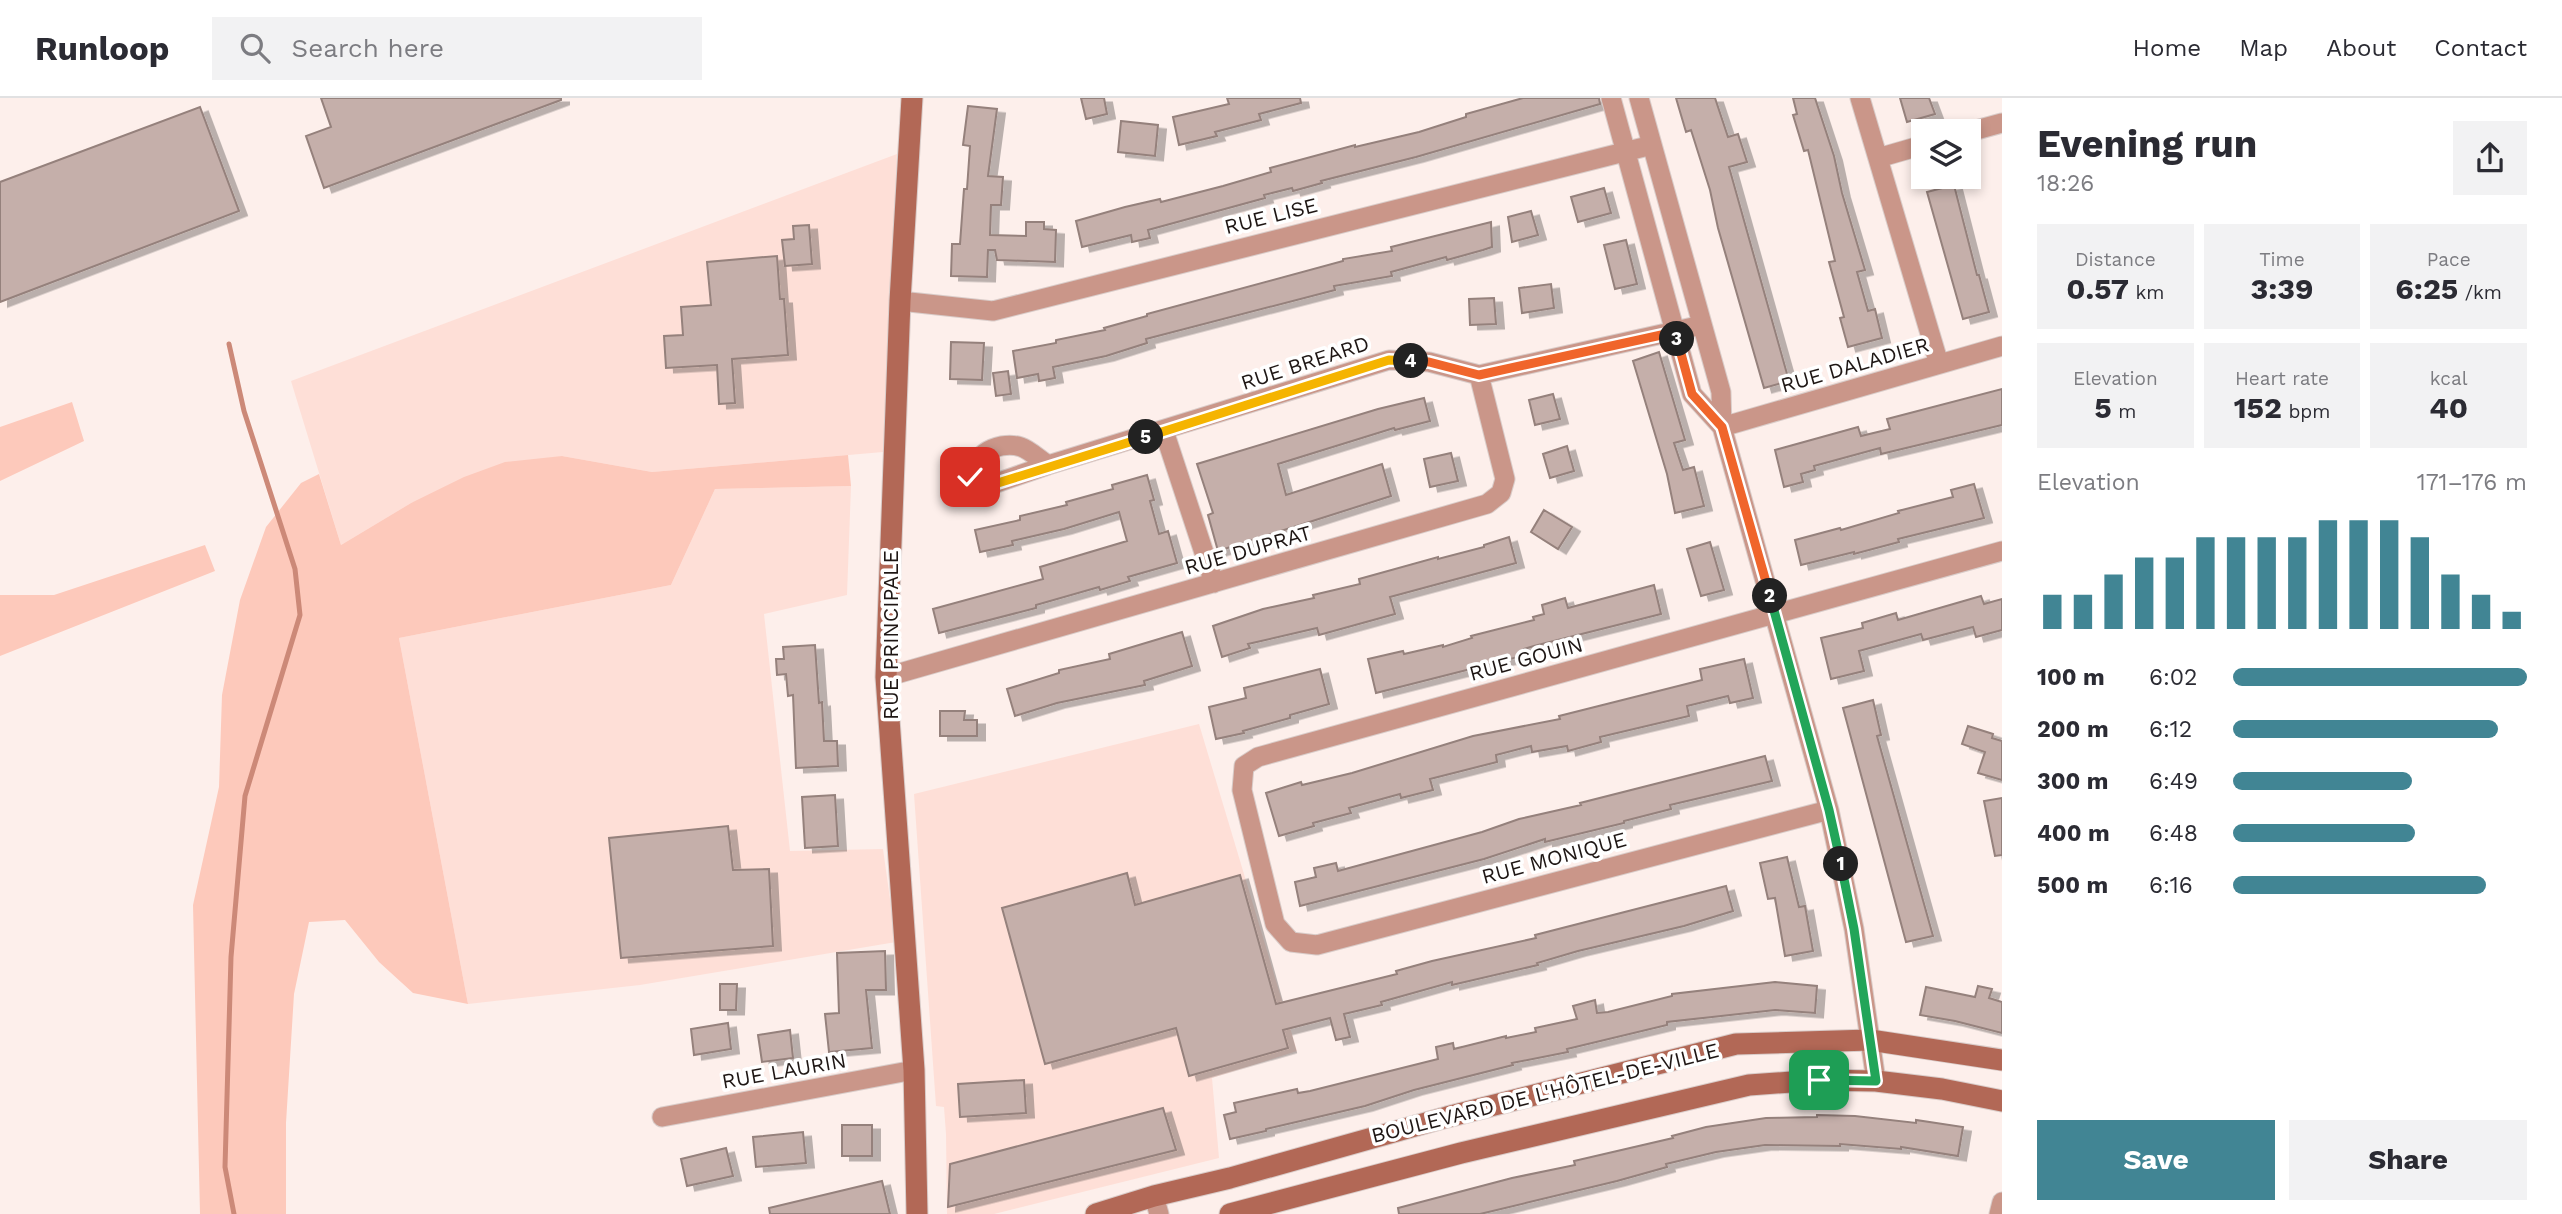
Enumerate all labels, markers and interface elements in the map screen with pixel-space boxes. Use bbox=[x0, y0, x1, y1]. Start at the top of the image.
search box bbox=[212, 17, 702, 80]
text: Runloop bbox=[35, 29, 170, 68]
icon: search bbox=[236, 29, 274, 67]
text: Search here bbox=[292, 33, 444, 63]
text: Home bbox=[2133, 34, 2201, 62]
text: Map bbox=[2239, 34, 2288, 62]
text: About bbox=[2326, 34, 2396, 62]
text: Contact bbox=[2434, 34, 2527, 62]
map controls bbox=[1911, 119, 1981, 189]
button: layers bbox=[1911, 119, 1981, 189]
button: share bbox=[2453, 121, 2527, 195]
text: Evening run bbox=[2037, 122, 2257, 166]
text: 18:26 bbox=[2037, 170, 2094, 197]
street label: RUE LISE bbox=[1222, 192, 1320, 239]
text: Distance bbox=[2075, 248, 2156, 271]
text: Time bbox=[2259, 248, 2305, 271]
text: Pace bbox=[2427, 248, 2471, 271]
text: 0.57 bbox=[2066, 271, 2129, 306]
text: 3:39 bbox=[2250, 271, 2314, 306]
text: 6:25 bbox=[2395, 271, 2458, 306]
text: km bbox=[2129, 281, 2164, 304]
text: /km bbox=[2458, 281, 2502, 304]
pin: 3 bbox=[1660, 322, 1694, 356]
text: 3 bbox=[1671, 327, 1682, 350]
street label: RUE BREARD bbox=[1238, 330, 1372, 395]
street label: RUE DALADIER bbox=[1778, 331, 1932, 398]
pin: 4 bbox=[1394, 344, 1428, 378]
text: 4 bbox=[1404, 349, 1417, 372]
text: Elevation bbox=[2073, 367, 2158, 390]
text: Heart rate bbox=[2235, 367, 2329, 390]
text: kcal bbox=[2430, 367, 2467, 390]
text: 5 bbox=[2094, 390, 2112, 425]
text: 152 bbox=[2234, 390, 2282, 425]
text: 40 bbox=[2429, 390, 2468, 425]
text: m bbox=[2112, 400, 2136, 423]
text: bpm bbox=[2282, 400, 2330, 423]
pin: 5 bbox=[1128, 420, 1164, 454]
text: 5 bbox=[1140, 425, 1151, 448]
pin bbox=[940, 447, 1000, 507]
icon: check bbox=[951, 458, 989, 496]
text: Elevation bbox=[2037, 469, 2140, 496]
text: 171–176 m bbox=[2417, 469, 2527, 496]
street label: RUE DUPRAT bbox=[1182, 519, 1314, 580]
street label: RUE PRINCIPALE bbox=[878, 550, 903, 720]
pin: 2 bbox=[1752, 578, 1788, 614]
text: 2 bbox=[1764, 584, 1775, 607]
street label: RUE GOUIN bbox=[1466, 631, 1586, 686]
text: 100 m bbox=[2037, 664, 2105, 691]
text: 6:02 bbox=[2149, 664, 2198, 691]
text: 200 m bbox=[2037, 716, 2109, 743]
text: 6:12 bbox=[2149, 716, 2192, 743]
text: 300 m bbox=[2037, 768, 2108, 795]
text: 6:49 bbox=[2149, 768, 2198, 795]
text: 400 m bbox=[2037, 820, 2110, 847]
text: 6:48 bbox=[2149, 820, 2198, 847]
street label: RUE MONIQUE bbox=[1479, 826, 1629, 889]
pin: 1 bbox=[1824, 846, 1858, 882]
text: 1 bbox=[1836, 852, 1845, 875]
text: 500 m bbox=[2037, 872, 2108, 899]
text: 6:16 bbox=[2149, 872, 2193, 899]
street label: BOULEVARD DE L'HÔTEL-DE-VILLE bbox=[1369, 1037, 1721, 1148]
street label: RUE LAURIN bbox=[720, 1047, 848, 1094]
pin bbox=[1789, 1050, 1849, 1110]
icon: arrive bbox=[1800, 1061, 1838, 1099]
button: Save bbox=[2037, 1120, 2275, 1200]
button: Share bbox=[2289, 1120, 2527, 1200]

